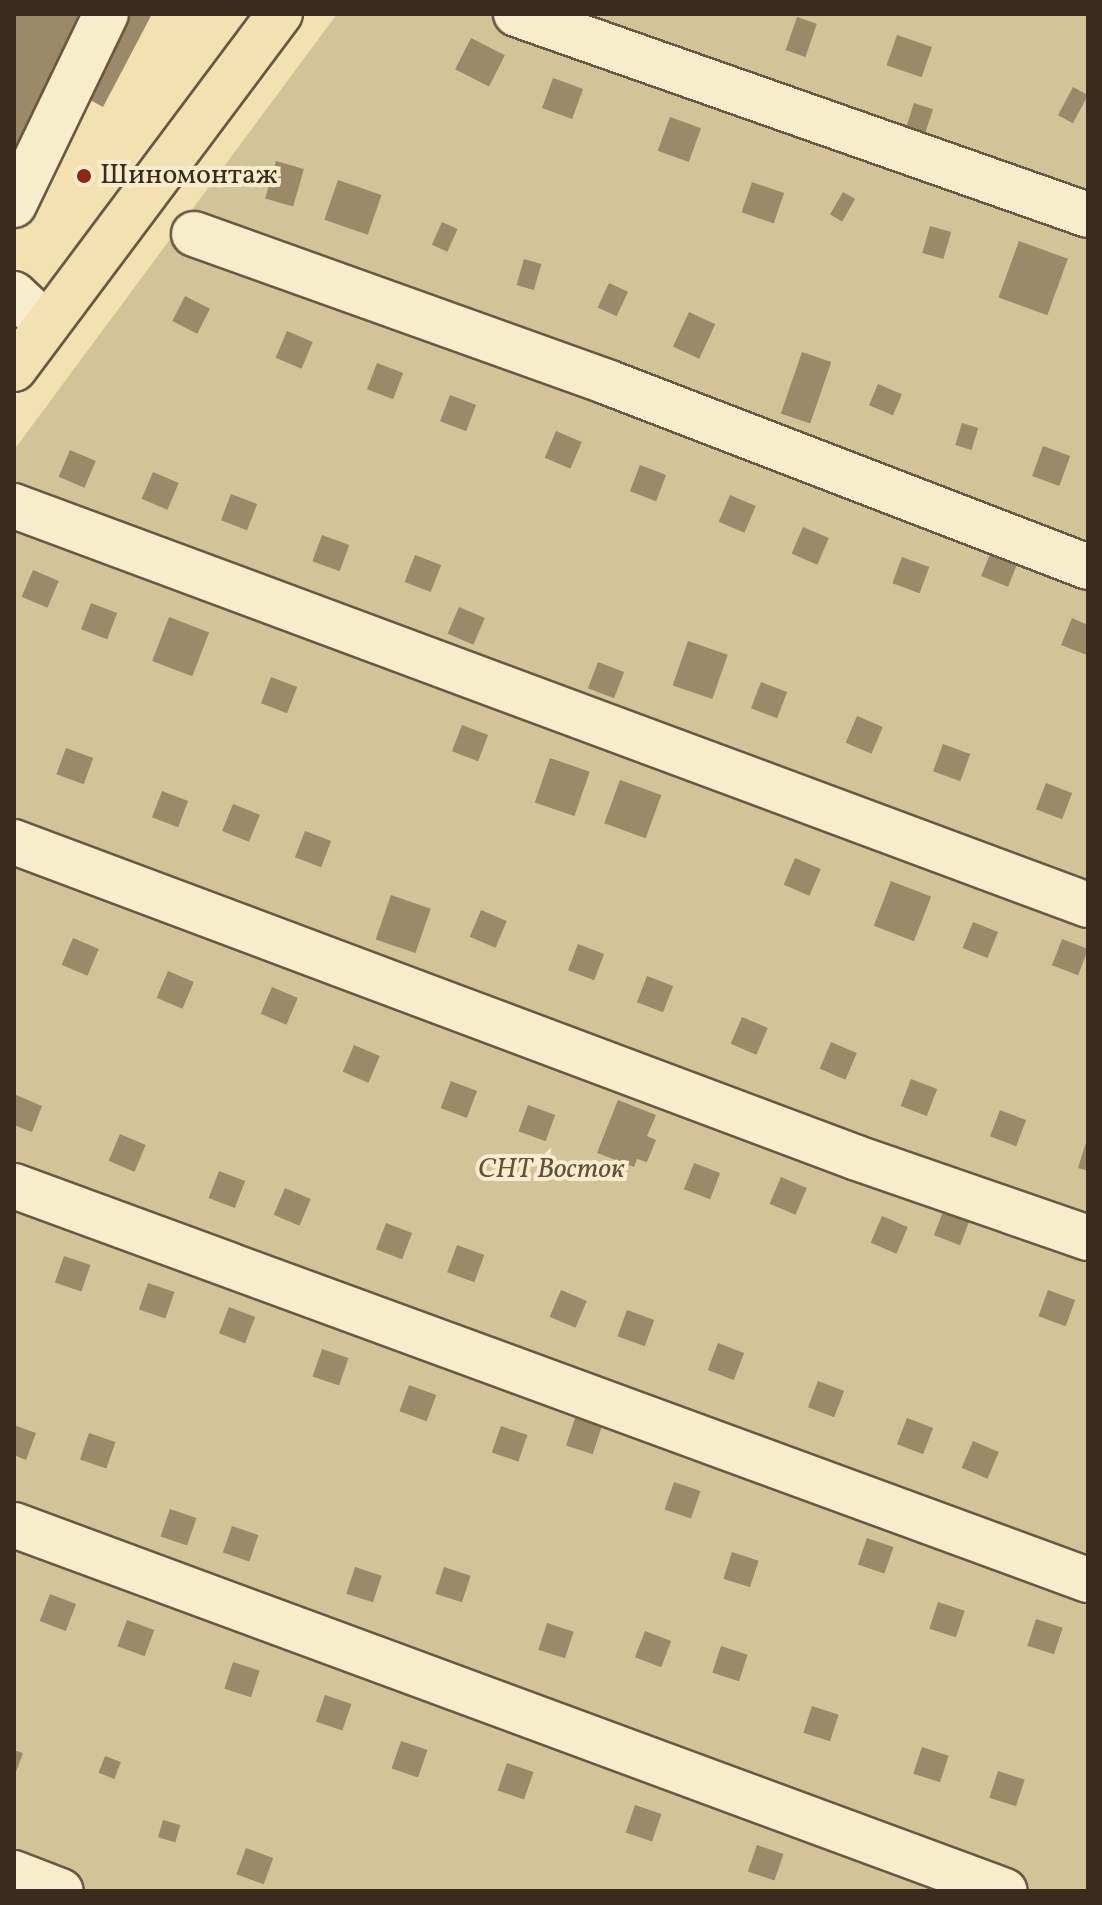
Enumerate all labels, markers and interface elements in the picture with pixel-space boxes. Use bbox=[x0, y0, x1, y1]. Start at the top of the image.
place label: Шиномонтаж bbox=[100, 159, 278, 193]
marker: Шиномонтаж bbox=[75, 167, 93, 185]
park label: СНТ Восток bbox=[478, 1153, 624, 1187]

